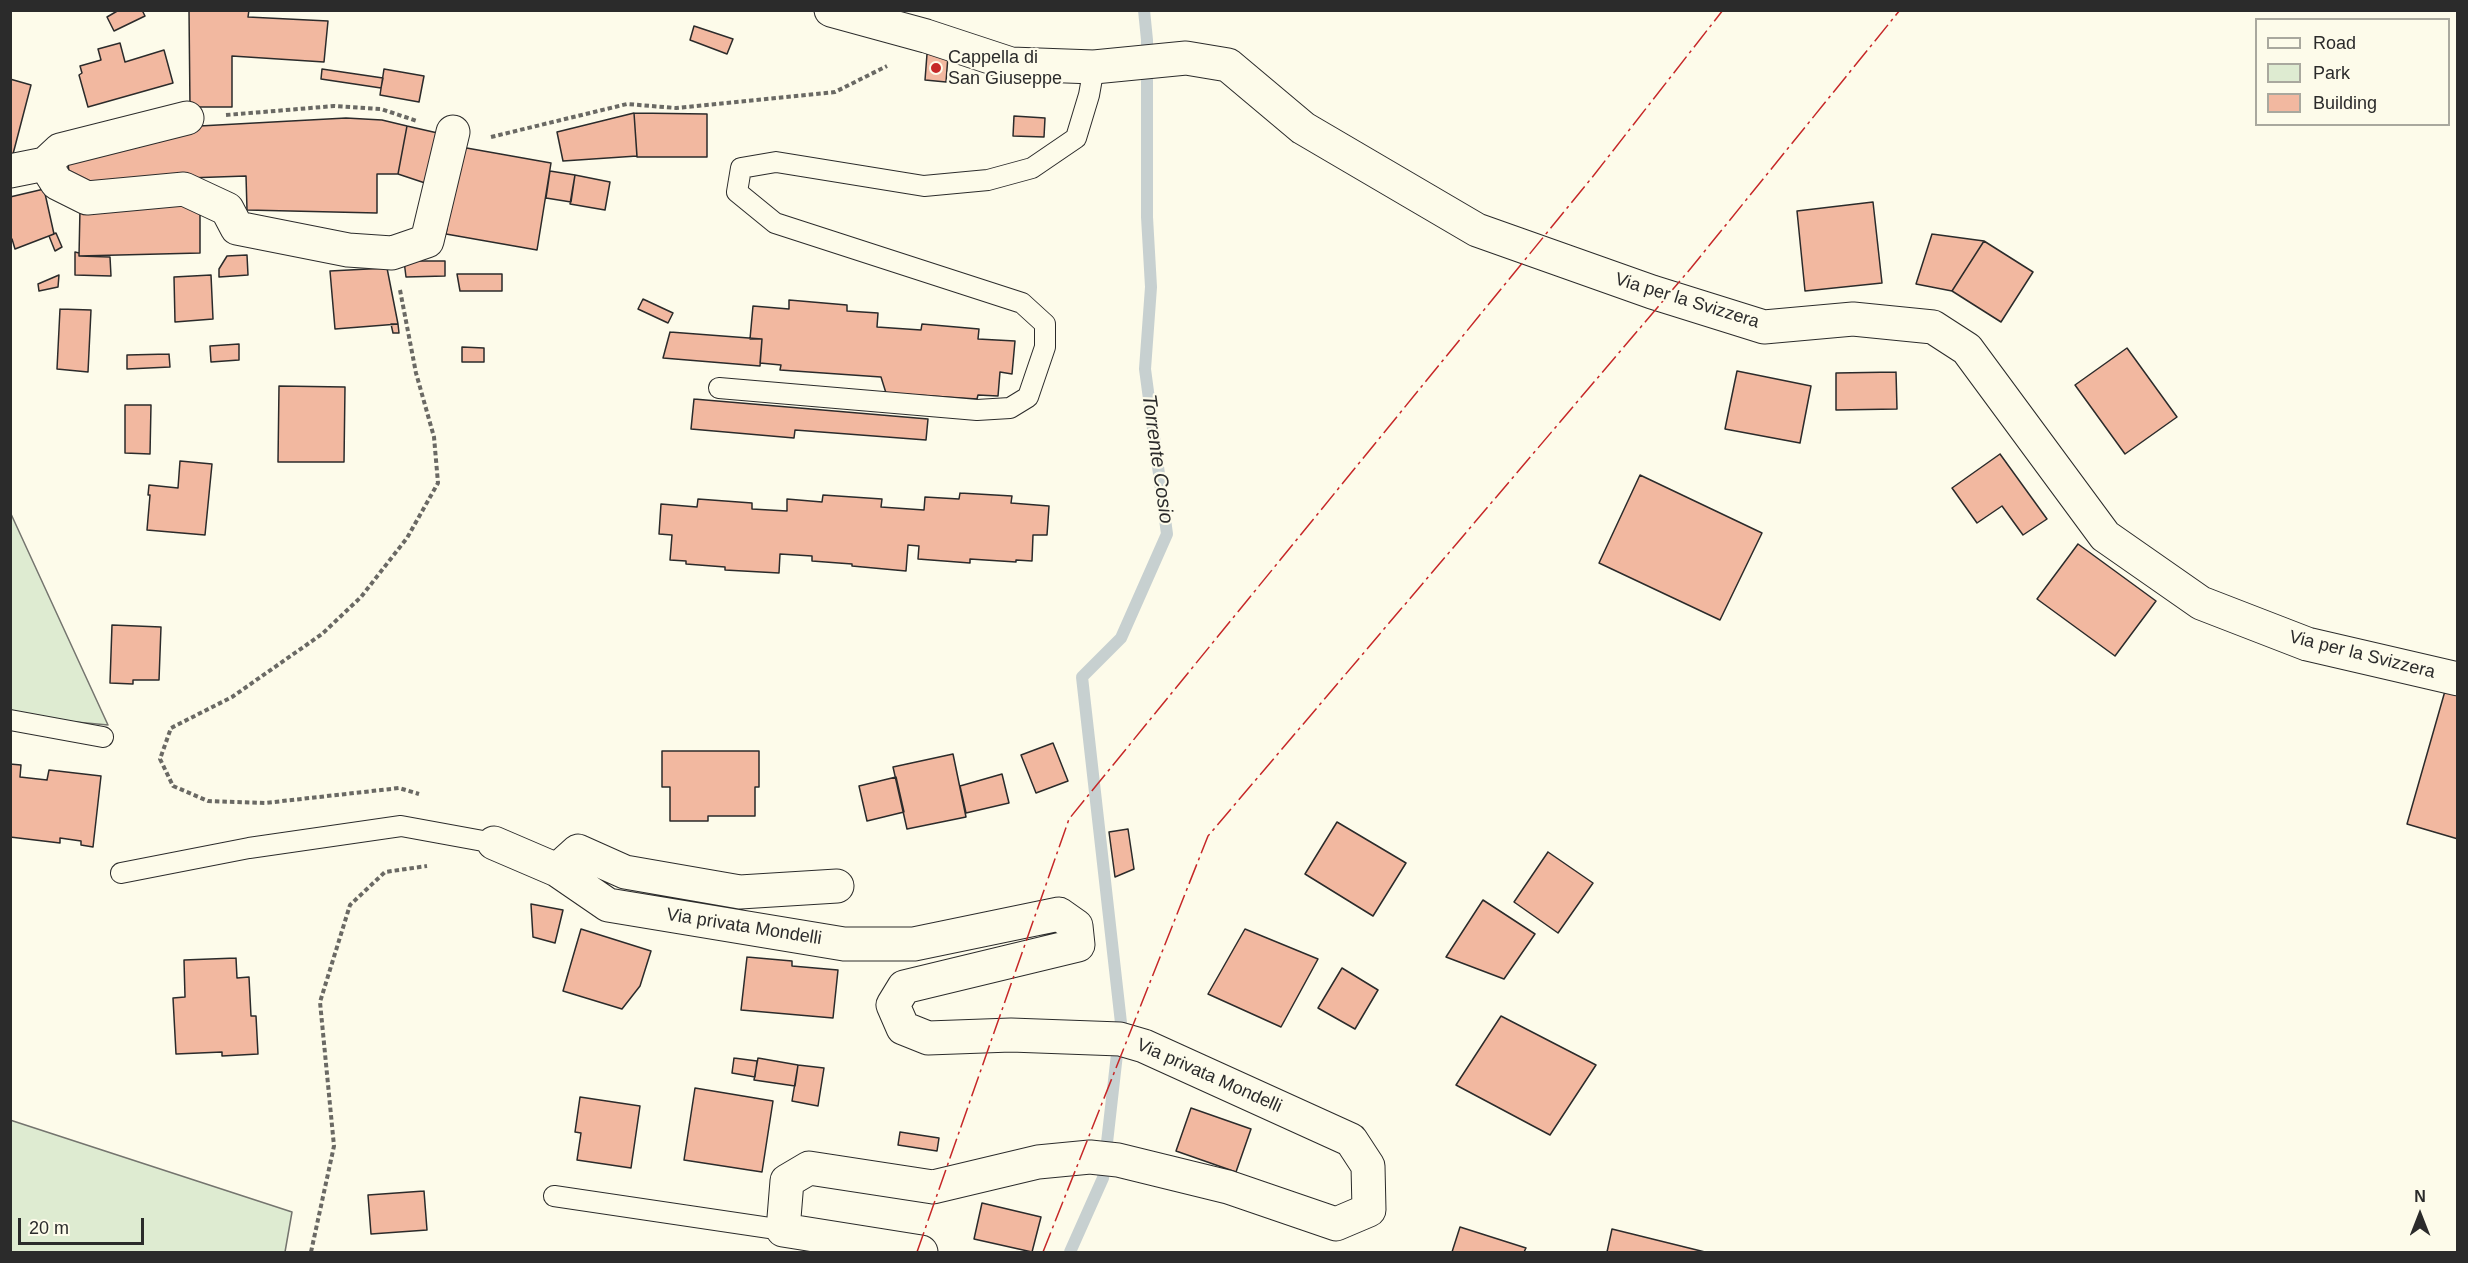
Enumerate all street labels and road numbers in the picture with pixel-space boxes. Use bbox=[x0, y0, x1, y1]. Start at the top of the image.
street label: Via per la Svizzera bbox=[1612, 269, 1762, 333]
street label: Via per la Svizzera bbox=[2287, 626, 2437, 684]
street label: Via privata Mondelli bbox=[665, 904, 823, 950]
street label: Via privata Mondelli bbox=[1133, 1034, 1285, 1118]

